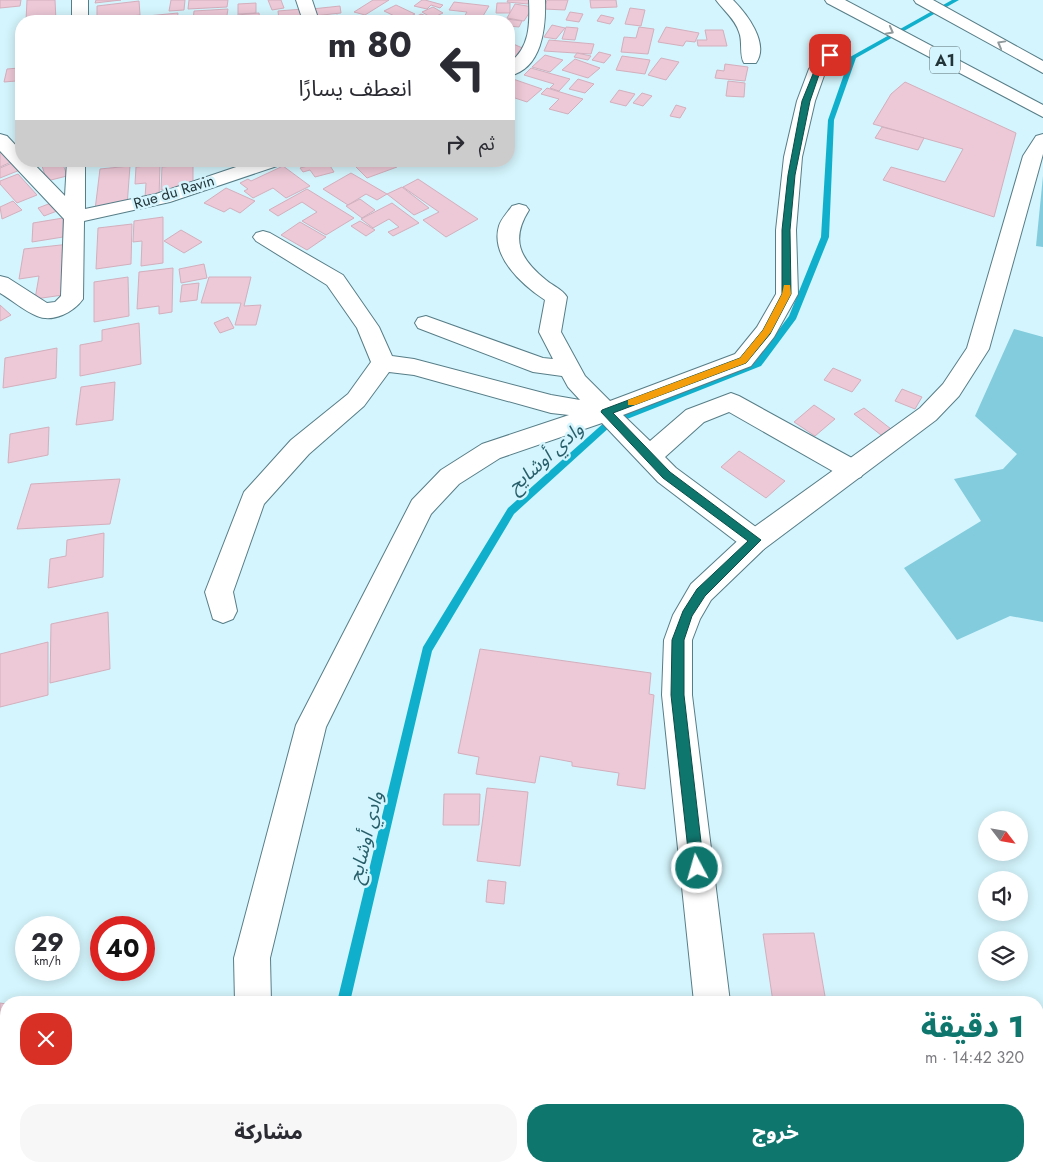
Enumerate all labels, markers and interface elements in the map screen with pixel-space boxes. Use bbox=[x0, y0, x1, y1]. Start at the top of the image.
text: 80 m bbox=[328, 20, 412, 70]
one-way arrow bbox=[885, 25, 894, 35]
pin bbox=[809, 34, 851, 76]
icon: left bbox=[430, 35, 495, 100]
icon: arrive bbox=[816, 41, 844, 69]
one-way arrow bbox=[997, 41, 1006, 51]
road number: A1 bbox=[930, 46, 960, 74]
text: انعطف يسارًا bbox=[299, 72, 412, 104]
icon: right bbox=[441, 130, 469, 158]
text: ثم bbox=[479, 130, 495, 157]
street label: Rue du Ravin bbox=[131, 169, 217, 215]
water label: وادي أوشايح bbox=[501, 416, 590, 500]
water label: وادي أوشايح bbox=[341, 788, 391, 887]
north arrow bbox=[978, 811, 1028, 861]
map controls bbox=[978, 811, 1028, 981]
position arrow bbox=[670, 841, 722, 893]
button: sound bbox=[978, 871, 1028, 921]
speed limit sign: 40 bbox=[90, 916, 155, 981]
text: 29 bbox=[31, 924, 64, 960]
button: layers bbox=[978, 931, 1028, 981]
text: km/h bbox=[34, 952, 61, 970]
text: 1 دقيقة bbox=[921, 1005, 1024, 1048]
button: close bbox=[20, 1013, 72, 1065]
text: 320 m · 14:42 bbox=[925, 1046, 1024, 1069]
button: مشاركة bbox=[20, 1104, 517, 1162]
button: خروج bbox=[527, 1104, 1024, 1162]

